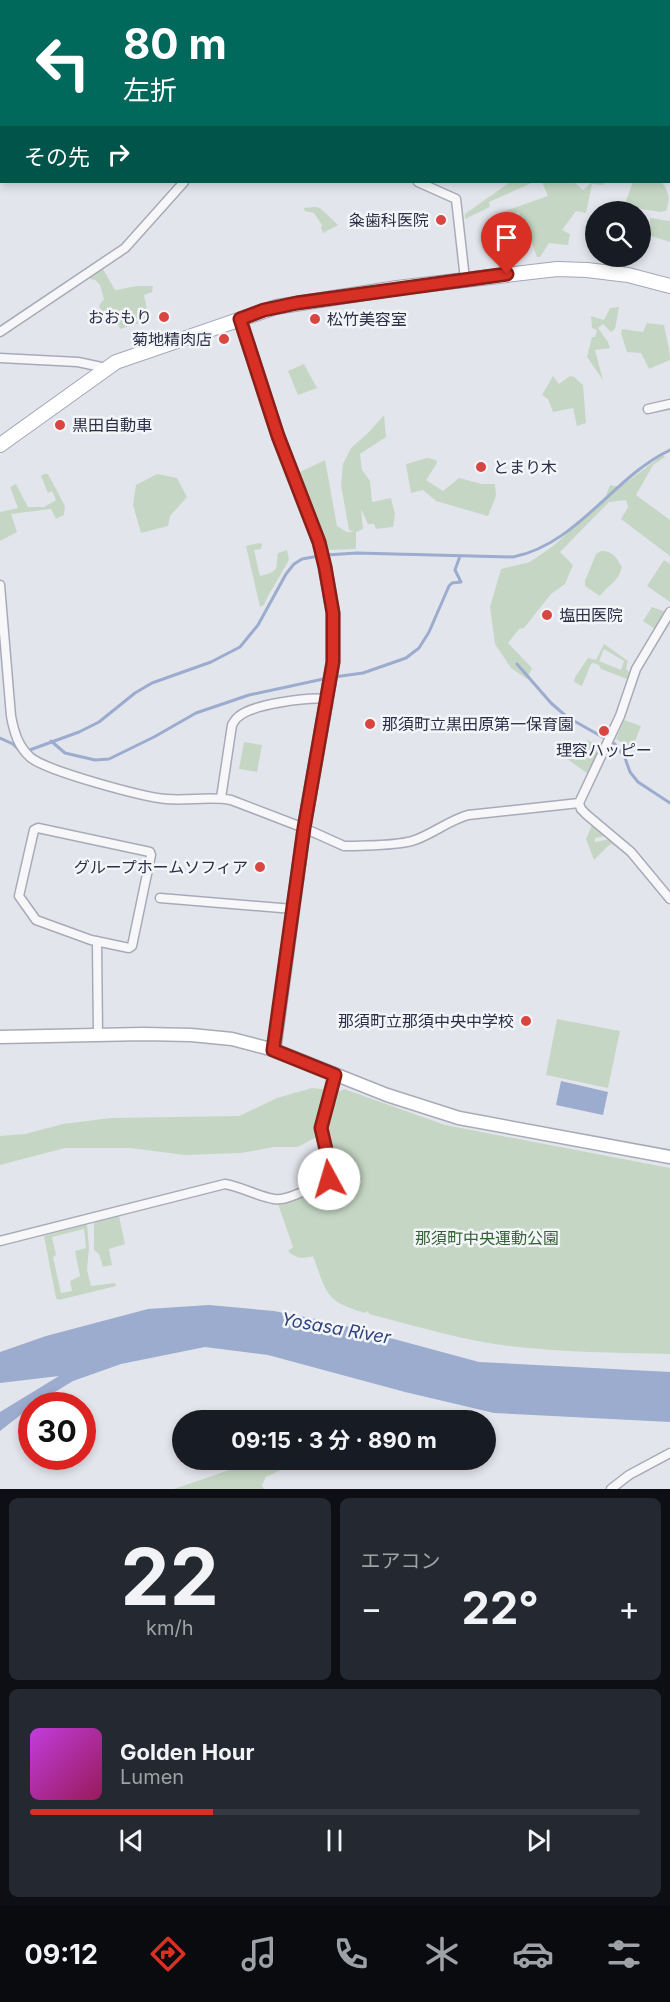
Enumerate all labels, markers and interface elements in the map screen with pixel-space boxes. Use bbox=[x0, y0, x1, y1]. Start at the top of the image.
text: 80 m bbox=[123, 18, 227, 69]
icon: left bbox=[24, 24, 102, 102]
text: 左折 bbox=[123, 74, 177, 107]
icon: right bbox=[102, 138, 135, 171]
text: その先 bbox=[24, 144, 90, 170]
map controls bbox=[585, 201, 651, 267]
button: search bbox=[585, 201, 651, 267]
place label: 粂歯科医院 bbox=[349, 210, 429, 230]
pin bbox=[481, 212, 532, 274]
marker: 粂歯科医院 bbox=[434, 213, 448, 227]
icon: arrive bbox=[490, 221, 523, 254]
place label: おおもり bbox=[88, 307, 152, 327]
place label: 松竹美容室 bbox=[327, 309, 407, 329]
marker: おおもり bbox=[157, 310, 171, 324]
marker: 松竹美容室 bbox=[308, 312, 322, 326]
place label: 菊地精肉店 bbox=[132, 329, 212, 349]
marker: 菊地精肉店 bbox=[217, 332, 231, 346]
place label: 黒田自動車 bbox=[72, 415, 152, 435]
marker: 黒田自動車 bbox=[53, 418, 67, 432]
place label: とまり木 bbox=[493, 457, 557, 477]
marker: とまり木 bbox=[474, 460, 488, 474]
place label: 塩田医院 bbox=[559, 605, 623, 625]
marker: 塩田医院 bbox=[540, 608, 554, 622]
place label: 那須町立黒田原第一保育園 bbox=[382, 714, 574, 734]
marker: 那須町立黒田原第一保育園 bbox=[363, 717, 377, 731]
marker: 理容ハッピー bbox=[597, 724, 611, 738]
place label: 理容ハッピー bbox=[556, 740, 652, 760]
place label: グループホームソフィア bbox=[74, 857, 248, 877]
marker: グループホームソフィア bbox=[253, 860, 267, 874]
place label: 那須町立那須中央中学校 bbox=[338, 1011, 514, 1031]
marker: 那須町立那須中央中学校 bbox=[519, 1014, 533, 1028]
position arrow bbox=[297, 1147, 361, 1211]
park label: 那須町中央運動公園 bbox=[415, 1228, 559, 1248]
water label: Yosasa River bbox=[280, 1308, 393, 1348]
speed limit sign: 30 bbox=[18, 1392, 96, 1470]
text: 09:15 · 3 分 · 890 m bbox=[231, 1427, 437, 1453]
text: 22 bbox=[121, 1529, 219, 1624]
text: エアコン bbox=[361, 1549, 441, 1573]
text: 22° bbox=[462, 1580, 539, 1635]
text: − bbox=[361, 1588, 382, 1628]
text: + bbox=[618, 1588, 640, 1628]
text: km/h bbox=[146, 1616, 194, 1640]
text: Golden Hour bbox=[120, 1739, 254, 1765]
text: Lumen bbox=[120, 1765, 184, 1789]
icon: previous bbox=[115, 1824, 148, 1857]
icon: pause bbox=[318, 1824, 351, 1857]
icon: next bbox=[522, 1824, 555, 1857]
icon: directions bbox=[147, 1933, 189, 1975]
icon: music bbox=[238, 1933, 280, 1975]
icon: phone bbox=[330, 1933, 372, 1975]
icon: climate bbox=[421, 1933, 463, 1975]
icon: car bbox=[512, 1933, 554, 1975]
icon: filters bbox=[603, 1933, 645, 1975]
text: 09:12 bbox=[25, 1938, 98, 1971]

